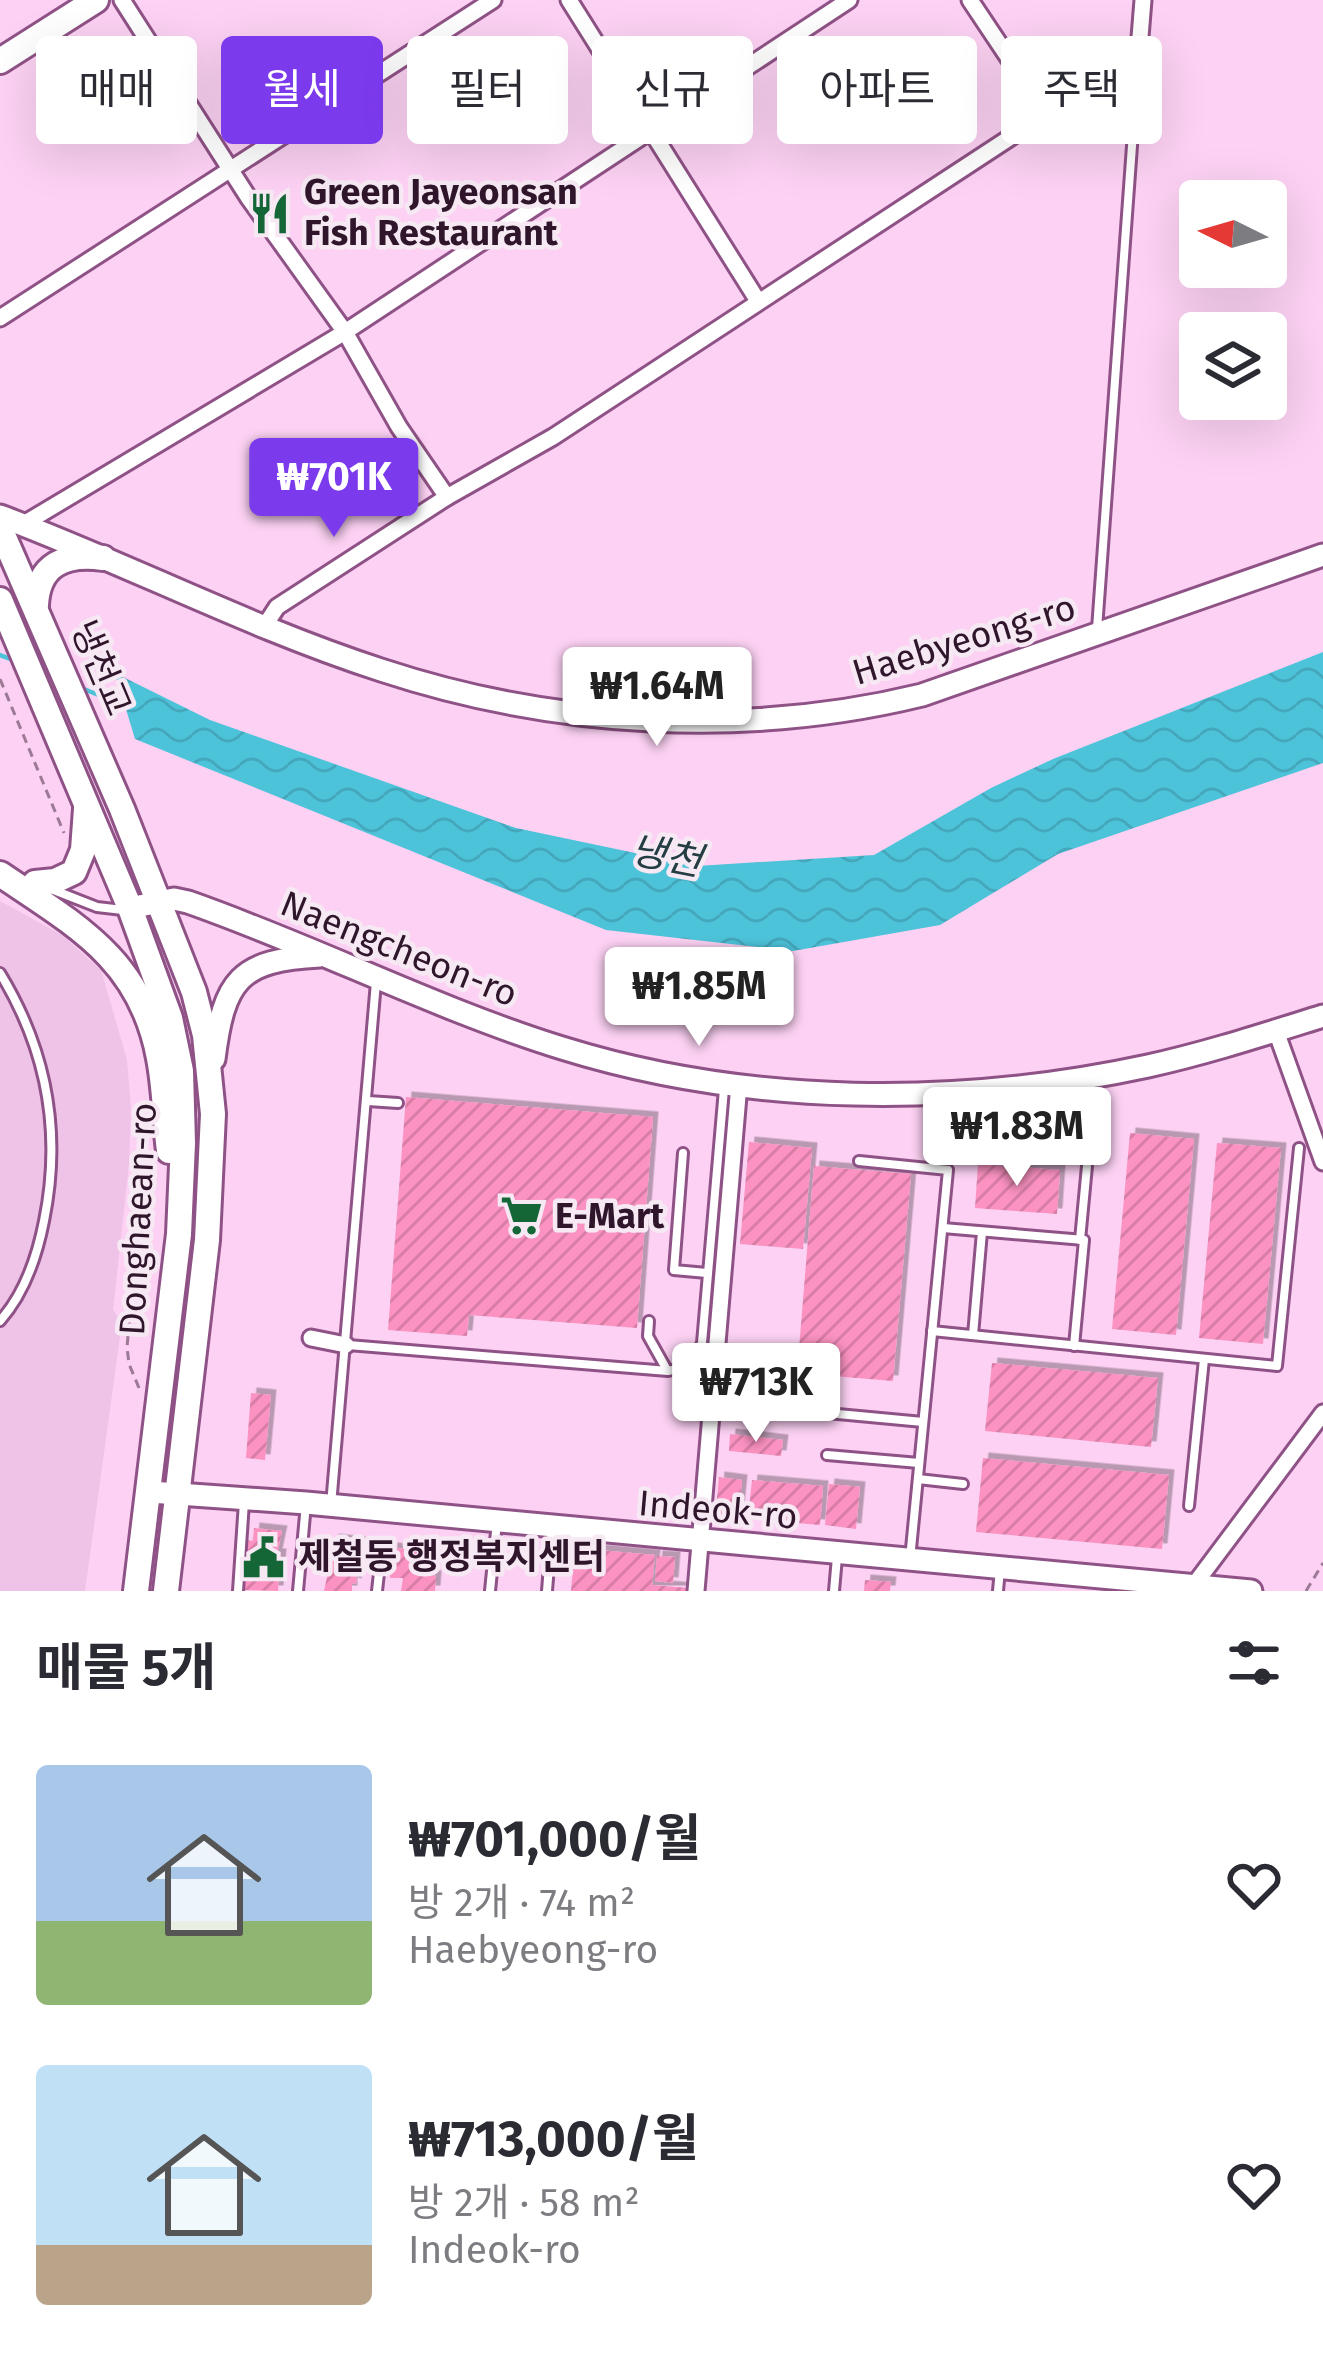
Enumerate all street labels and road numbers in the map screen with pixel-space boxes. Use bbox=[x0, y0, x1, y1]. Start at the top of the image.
street label: Haebyeong-ro bbox=[847, 585, 1081, 695]
street label: 냉천교 bbox=[61, 614, 141, 722]
street label: Naengcheon-ro bbox=[274, 882, 524, 1016]
street label: Donghaean-ro bbox=[110, 1102, 166, 1336]
street label: Indeok-ro bbox=[637, 1481, 799, 1539]

